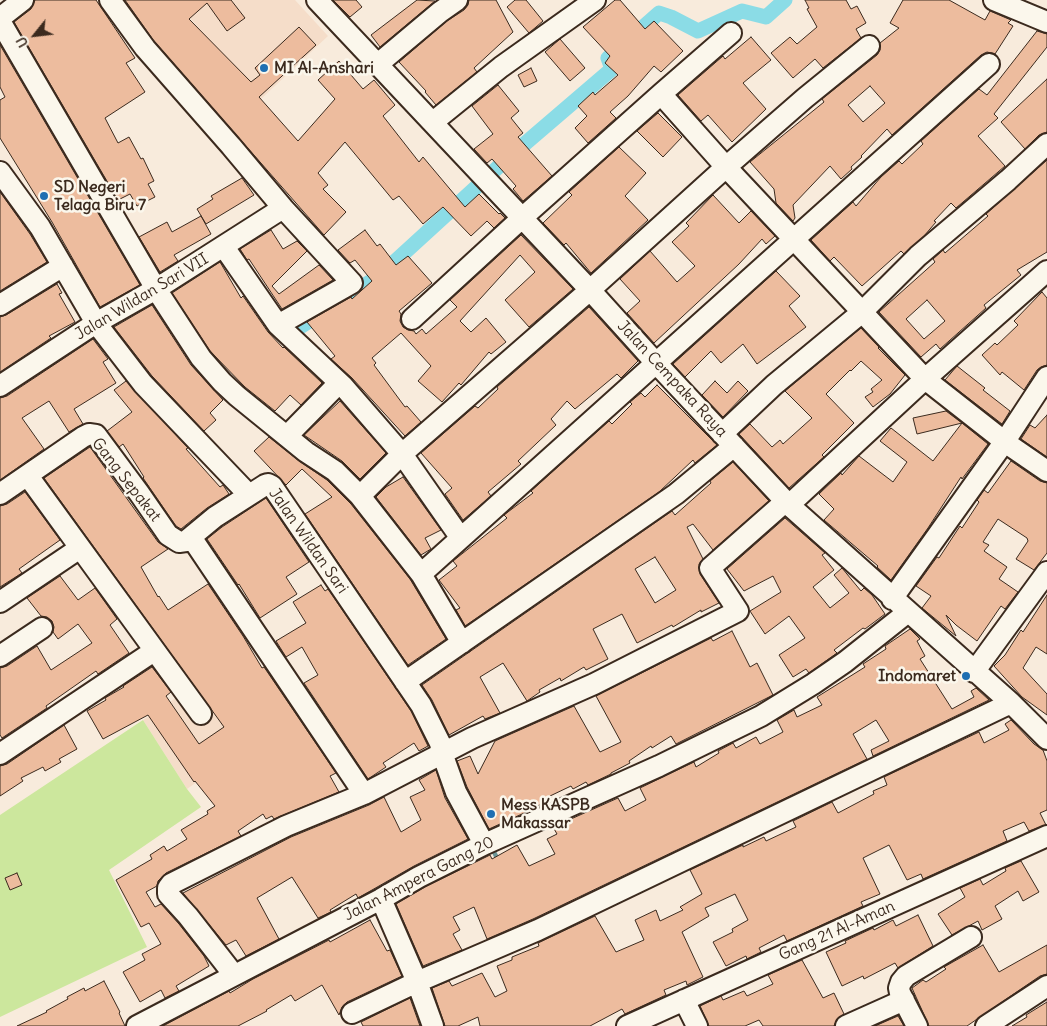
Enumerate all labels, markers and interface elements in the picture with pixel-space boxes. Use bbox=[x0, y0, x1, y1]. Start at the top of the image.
north arrow bbox=[10, 10, 60, 60]
text: U bbox=[12, 34, 32, 51]
place label: MI Al-Anshari bbox=[274, 58, 374, 78]
marker: MI Al-Anshari bbox=[258, 62, 270, 74]
place label: SD Negeri Telaga Biru 7 bbox=[54, 177, 146, 215]
marker: SD Negeri Telaga Biru 7 bbox=[38, 190, 50, 202]
street label: Jalan Wildan Sari VII bbox=[72, 250, 212, 344]
street label: Jalan Cempaka Raya bbox=[613, 317, 731, 441]
street label: Gang Sepakat bbox=[87, 434, 165, 526]
street label: Jalan Wildan Sari bbox=[264, 485, 352, 597]
place label: Indomaret bbox=[878, 666, 956, 686]
marker: Indomaret bbox=[960, 670, 972, 682]
place label: Mess KASPB Makassar bbox=[501, 795, 590, 833]
marker: Mess KASPB Makassar bbox=[485, 808, 497, 820]
street label: Jalan Ampera Gang 20 bbox=[341, 833, 497, 925]
street label: Gang 21 Al-Aman bbox=[776, 897, 898, 965]

